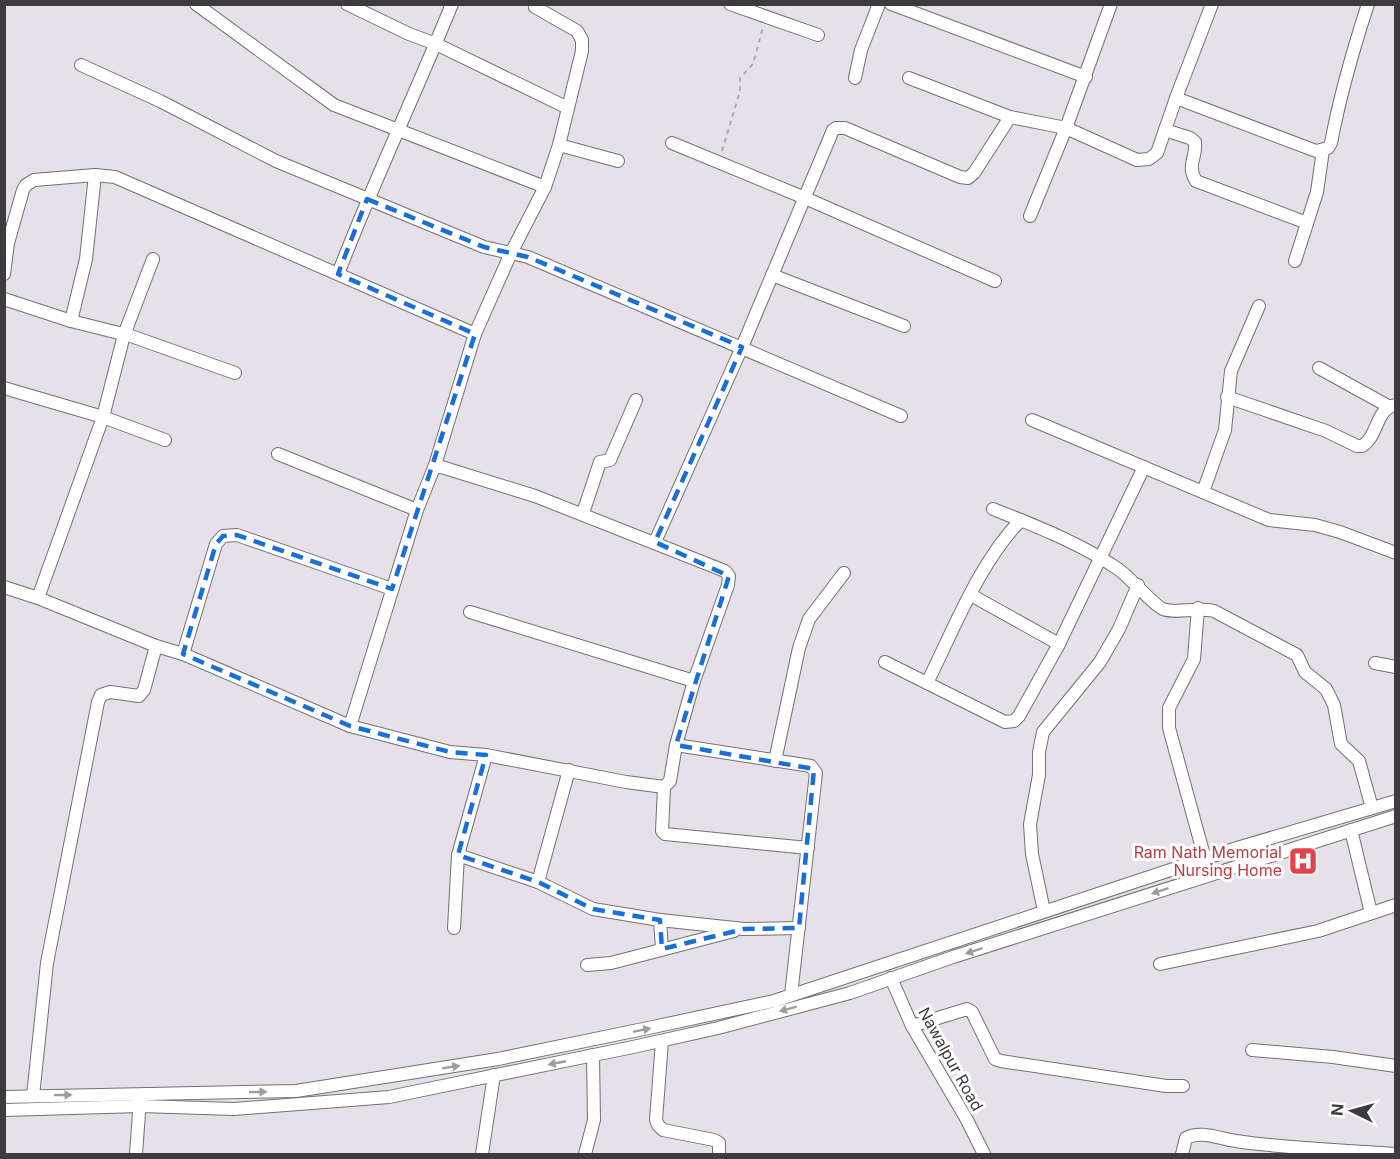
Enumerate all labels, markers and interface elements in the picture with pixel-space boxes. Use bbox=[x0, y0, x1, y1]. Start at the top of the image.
place label: Ram Nath Memorial Nursing Home bbox=[1134, 842, 1282, 880]
hospital icon: Ram Nath Memorial Nursing Home bbox=[1287, 845, 1319, 877]
one-way arrow bbox=[1151, 887, 1169, 896]
one-way arrow bbox=[965, 946, 983, 956]
street label: Nawalpur Road bbox=[914, 1004, 988, 1114]
one-way arrow bbox=[779, 1005, 797, 1014]
one-way arrow bbox=[633, 1024, 652, 1034]
one-way arrow bbox=[548, 1059, 567, 1068]
one-way arrow bbox=[442, 1062, 461, 1071]
north arrow bbox=[1322, 1081, 1382, 1141]
one-way arrow bbox=[248, 1087, 267, 1097]
one-way arrow bbox=[53, 1091, 72, 1100]
text: N bbox=[1327, 1103, 1348, 1117]

